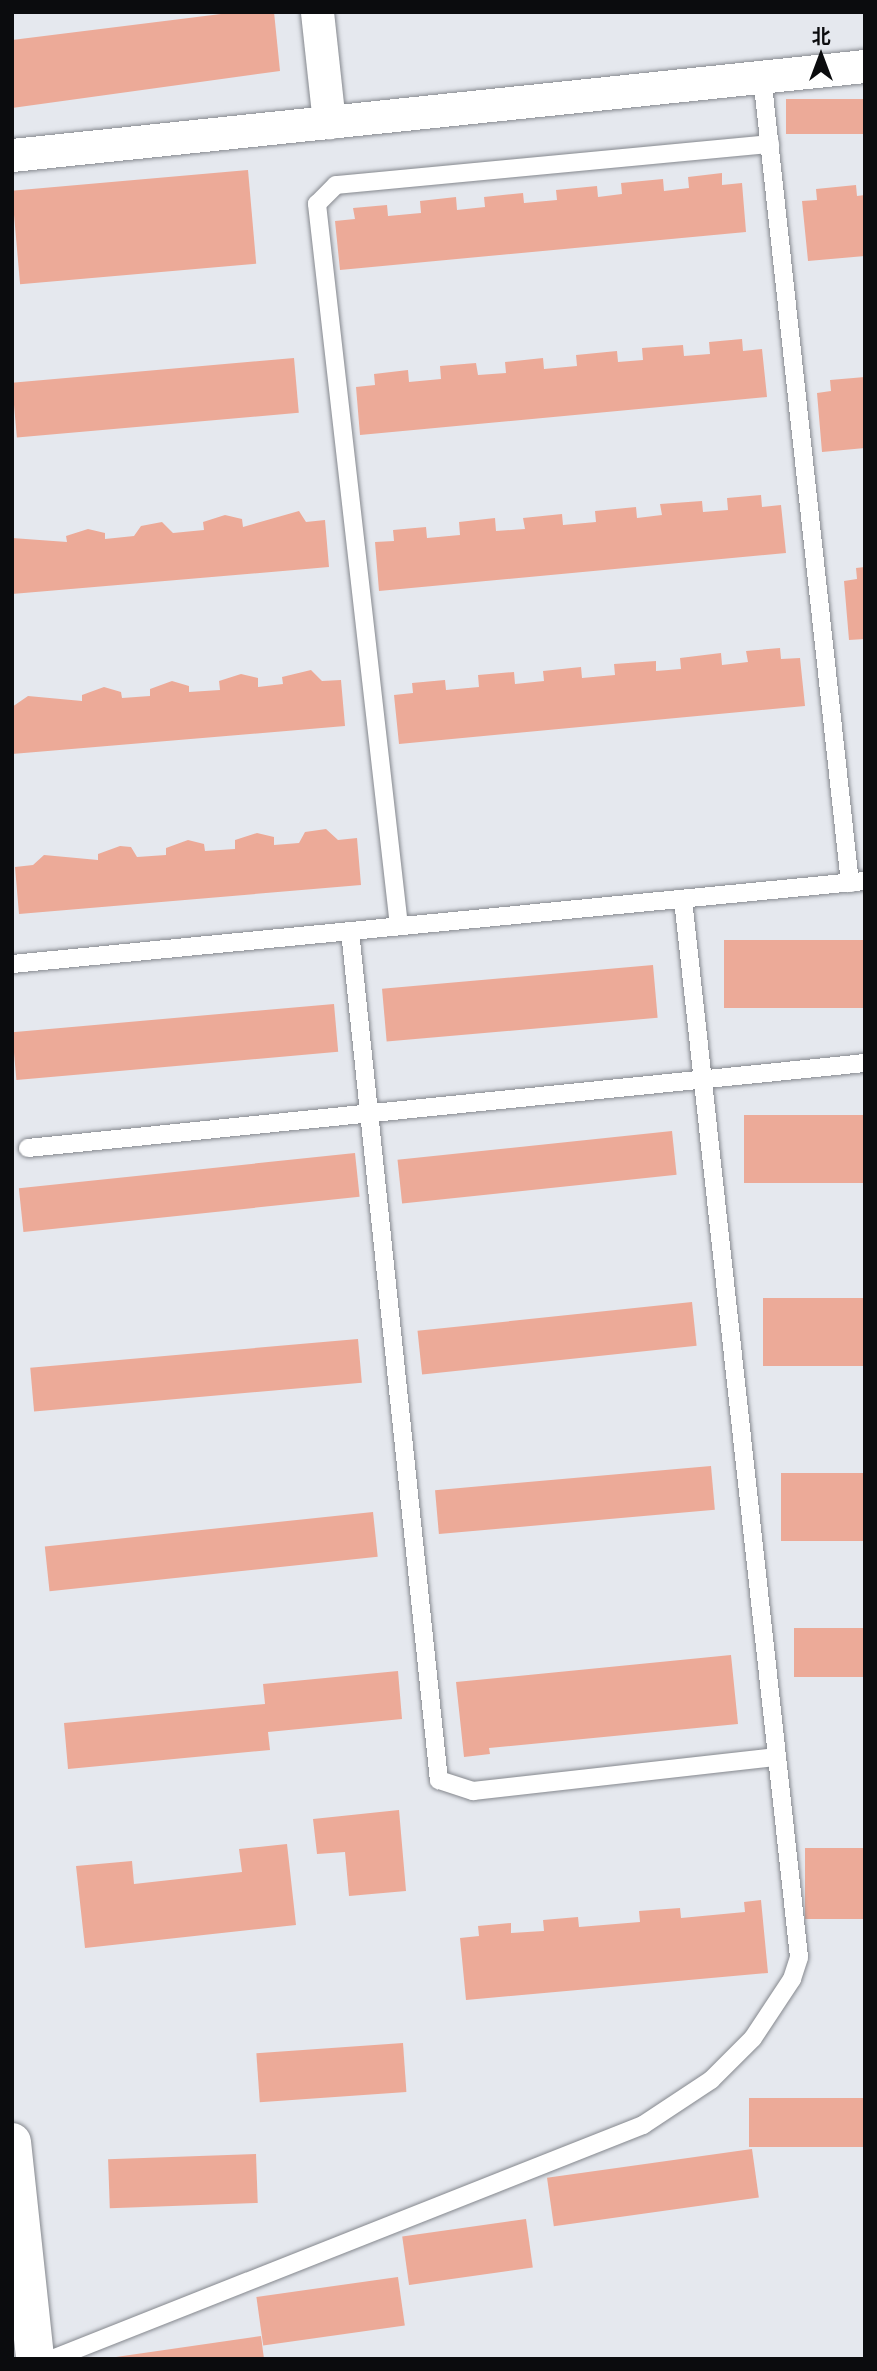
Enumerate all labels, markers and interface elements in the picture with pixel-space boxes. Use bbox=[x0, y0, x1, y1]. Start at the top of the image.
north arrow bbox=[786, 21, 856, 91]
text: 北 bbox=[811, 21, 831, 49]

